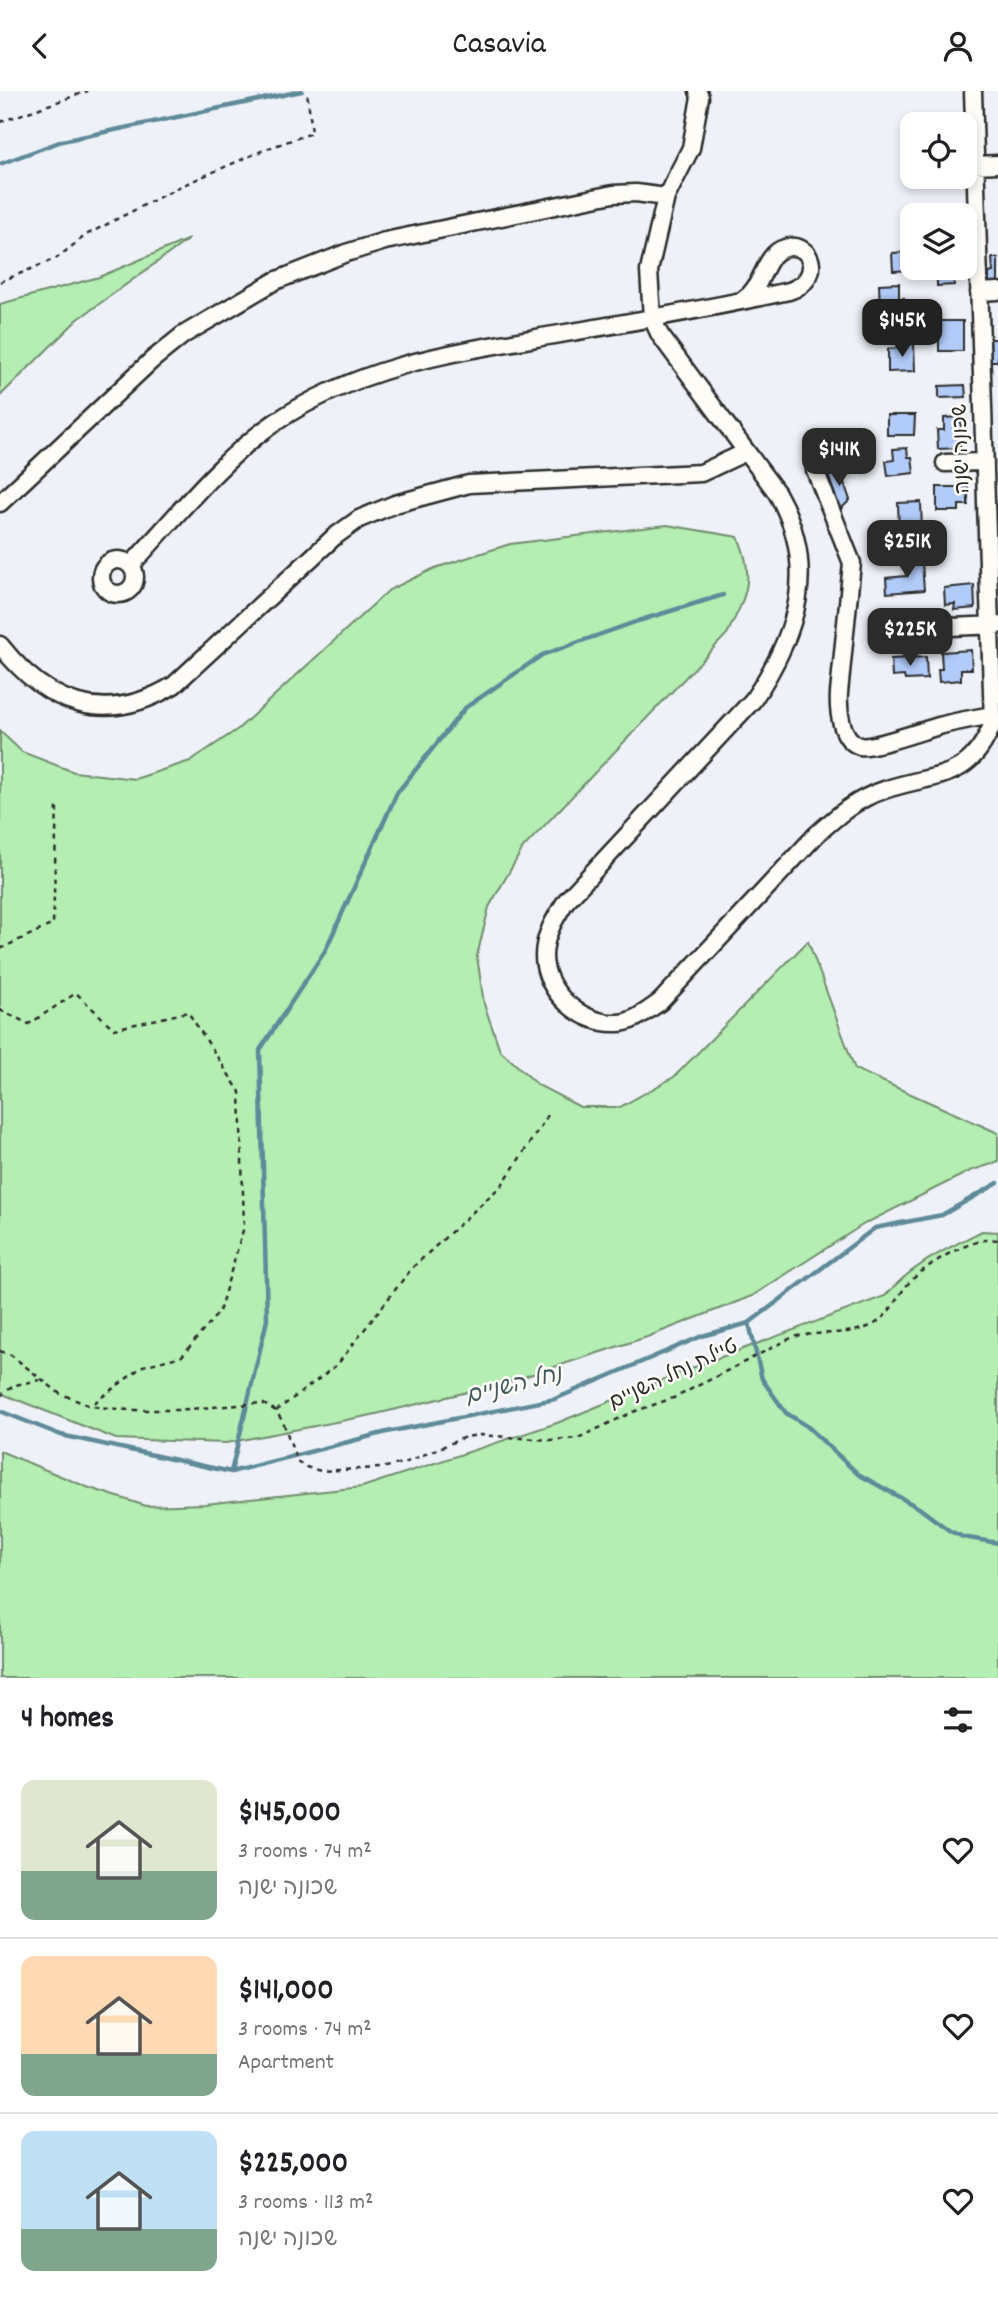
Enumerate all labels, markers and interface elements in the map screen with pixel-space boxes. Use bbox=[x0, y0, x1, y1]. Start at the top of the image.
text: Casavia bbox=[452, 23, 546, 69]
icon: back bbox=[21, 27, 59, 65]
icon: person bbox=[939, 27, 977, 65]
map controls bbox=[900, 112, 977, 280]
button: locate bbox=[900, 112, 977, 189]
button: layers bbox=[900, 203, 977, 280]
pin: $145K bbox=[853, 299, 951, 359]
text: $145K bbox=[878, 305, 926, 338]
street label: שכונה ישנה bbox=[946, 403, 980, 495]
pin: $141K bbox=[790, 429, 888, 488]
text: $141K bbox=[818, 434, 860, 467]
pin: $251K bbox=[858, 521, 956, 580]
text: $251K bbox=[883, 526, 931, 559]
pin: $225K bbox=[861, 609, 959, 668]
text: $225K bbox=[883, 614, 937, 647]
street label: טיילת נחל השניים bbox=[604, 1333, 744, 1419]
water label: נחל השניים bbox=[462, 1359, 567, 1415]
text: 4 homes bbox=[21, 1699, 114, 1742]
icon: filters bbox=[939, 1701, 977, 1739]
text: $145,000 bbox=[238, 1793, 341, 1836]
icon: home bbox=[77, 1808, 161, 1892]
icon: heart bbox=[939, 1831, 977, 1869]
text: 3 rooms · 74 m² bbox=[238, 1836, 372, 1869]
text: שכונה ישנה bbox=[238, 1873, 337, 1906]
text: $141,000 bbox=[238, 1971, 334, 2014]
icon: home bbox=[77, 1984, 161, 2068]
icon: heart bbox=[939, 2007, 977, 2045]
text: 3 rooms · 74 m² bbox=[238, 2014, 372, 2047]
text: Apartment bbox=[238, 2047, 334, 2080]
text: $225,000 bbox=[238, 2144, 348, 2187]
icon: home bbox=[77, 2159, 161, 2243]
icon: heart bbox=[939, 2182, 977, 2220]
text: 3 rooms · 113 m² bbox=[238, 2187, 374, 2220]
text: שכונה ישנה bbox=[238, 2224, 337, 2257]

